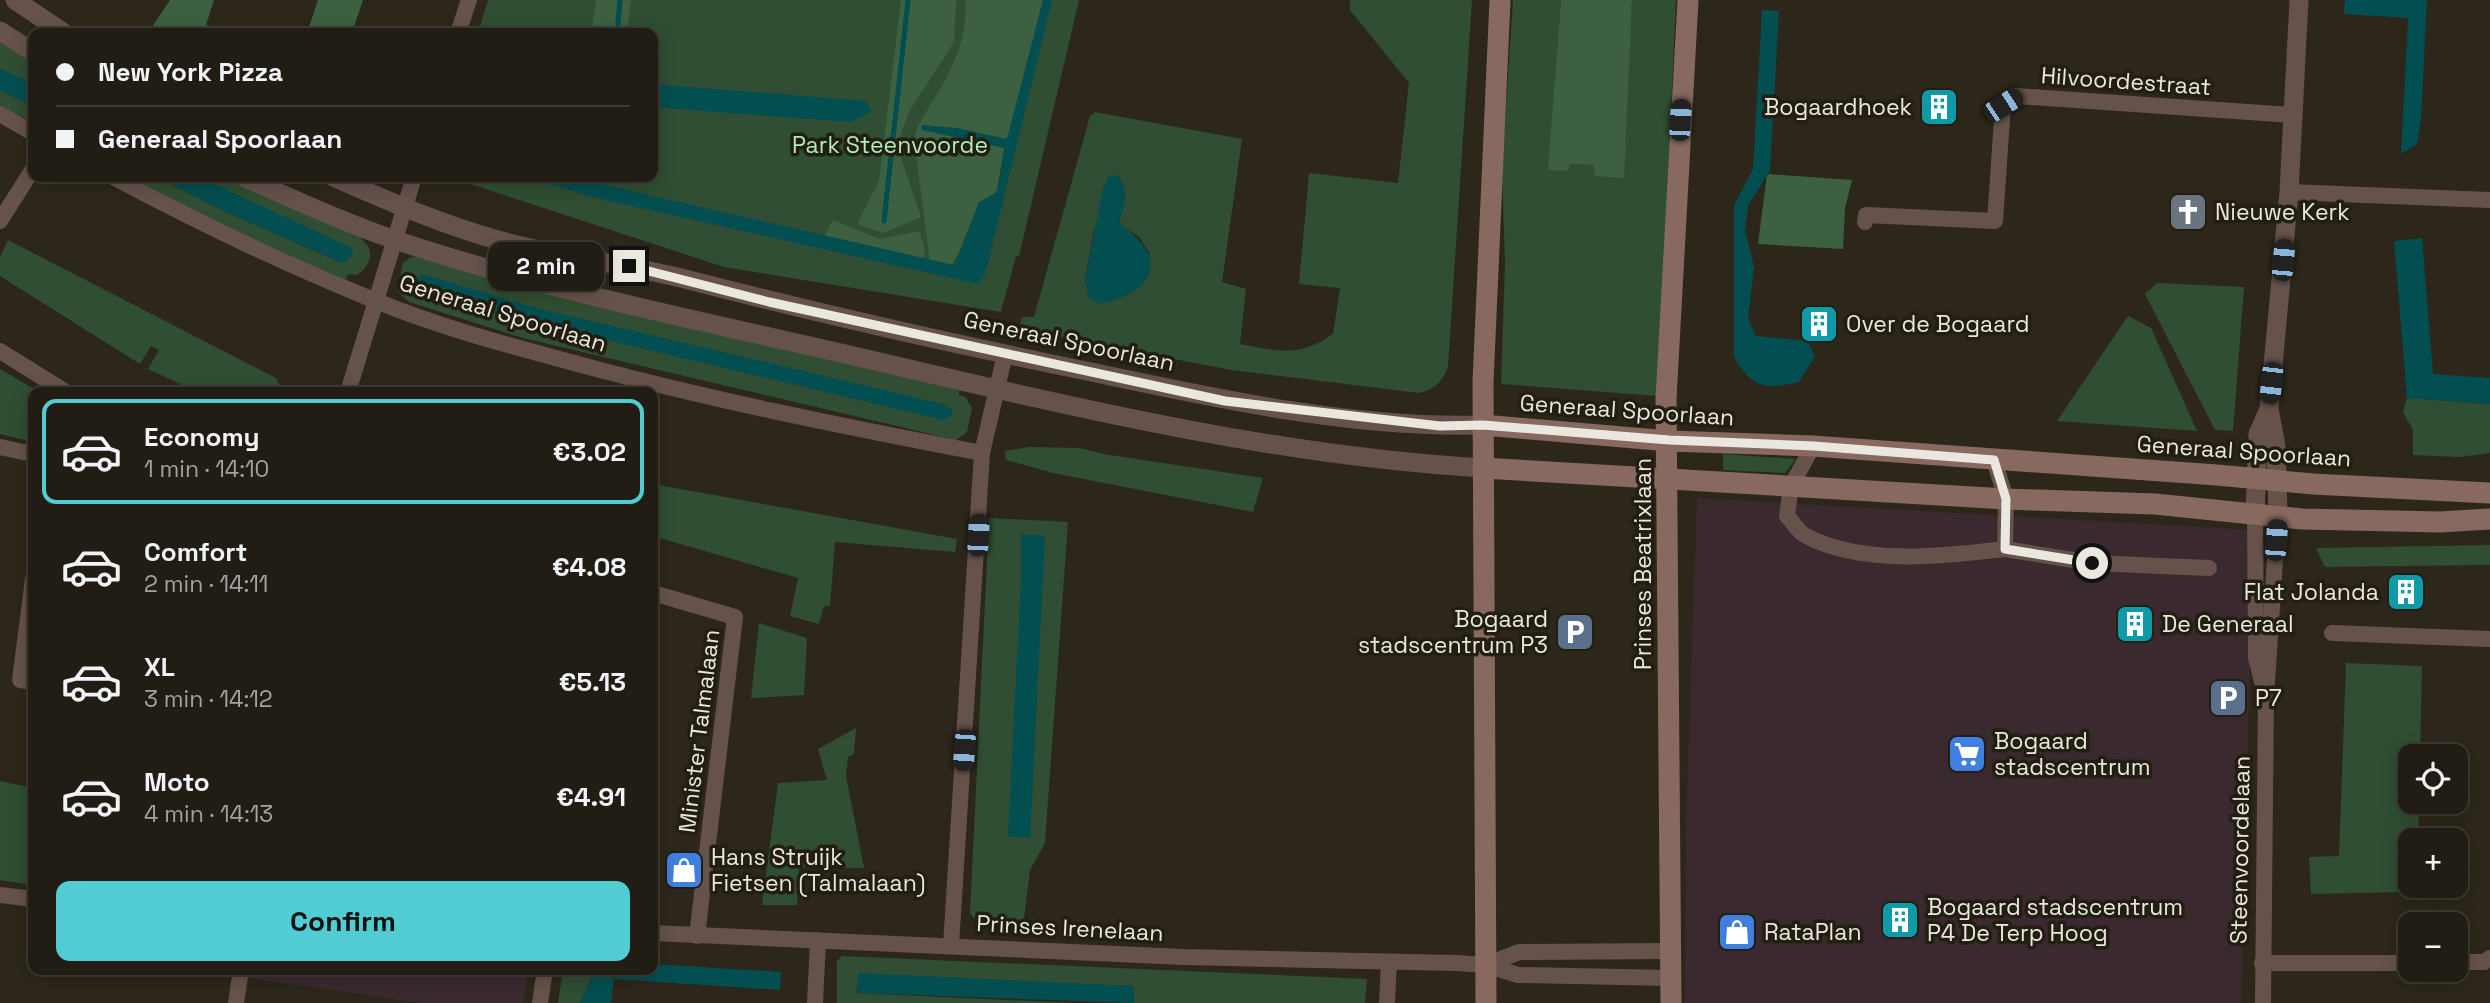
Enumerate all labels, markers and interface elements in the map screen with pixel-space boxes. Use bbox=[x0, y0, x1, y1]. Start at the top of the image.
text: New York Pizza bbox=[98, 55, 283, 89]
street label: Hilvoordestraat bbox=[2040, 60, 2212, 102]
car bbox=[1980, 85, 2027, 125]
building icon: Bogaardhoek bbox=[1918, 86, 1960, 128]
place label: Bogaardhoek bbox=[1764, 92, 1912, 122]
car bbox=[1669, 98, 1692, 142]
text: Generaal Spoorlaan bbox=[98, 122, 342, 156]
park label: Park Steenvoorde bbox=[792, 130, 988, 160]
church icon: Nieuwe Kerk bbox=[2167, 191, 2209, 233]
place label: Nieuwe Kerk bbox=[2215, 197, 2350, 227]
car bbox=[2271, 238, 2296, 282]
callout: 2 min bbox=[489, 242, 604, 290]
route end bbox=[613, 250, 645, 282]
text: 2 min bbox=[516, 251, 576, 281]
street label: Generaal Spoorlaan bbox=[396, 267, 610, 359]
building icon: Over de Bogaard bbox=[1798, 303, 1840, 345]
street label: Generaal Spoorlaan bbox=[961, 304, 1177, 378]
place label: Over de Bogaard bbox=[1846, 309, 2030, 339]
car bbox=[2259, 361, 2284, 405]
street label: Generaal Spoorlaan bbox=[1519, 388, 1735, 432]
icon: car bbox=[60, 420, 123, 483]
text: Economy bbox=[144, 420, 260, 454]
street label: Generaal Spoorlaan bbox=[2136, 429, 2352, 473]
text: €3.02 bbox=[553, 435, 626, 469]
text: 1 min · 14:10 bbox=[144, 454, 269, 484]
street label: Prinses Beatrixlaan bbox=[1628, 458, 1658, 670]
car bbox=[967, 513, 990, 557]
car bbox=[2265, 518, 2288, 562]
icon: car bbox=[60, 535, 123, 598]
text: Comfort bbox=[144, 535, 247, 569]
route start bbox=[2076, 547, 2108, 579]
text: €4.08 bbox=[552, 550, 626, 584]
text: 2 min · 14:11 bbox=[144, 569, 268, 599]
building icon: Flat Jolanda bbox=[2385, 571, 2427, 613]
place label: Flat Jolanda bbox=[2244, 577, 2379, 607]
building icon: De Generaal bbox=[2114, 603, 2156, 645]
place label: Bogaard stadscentrum P3 bbox=[1358, 604, 1548, 660]
place label: De Generaal bbox=[2162, 609, 2294, 639]
parking icon: Bogaard stadscentrum P3 bbox=[1554, 611, 1596, 653]
street label: Minister Talmalaan bbox=[672, 628, 726, 834]
icon: car bbox=[60, 650, 123, 713]
text: XL bbox=[144, 650, 175, 684]
text: €5.13 bbox=[559, 665, 626, 699]
parking icon: P7 bbox=[2207, 677, 2249, 719]
place label: P7 bbox=[2255, 683, 2282, 713]
text: 3 min · 14:12 bbox=[144, 684, 273, 714]
place label: Bogaard stadscentrum bbox=[1994, 726, 2150, 782]
car bbox=[953, 728, 976, 772]
supermarket icon: Bogaard stadscentrum bbox=[1946, 733, 1988, 775]
map controls bbox=[2398, 744, 2468, 982]
button: locate bbox=[2398, 744, 2468, 814]
street label: Steenvoordelaan bbox=[2223, 756, 2257, 944]
icon: car bbox=[60, 765, 123, 828]
text: Moto bbox=[144, 765, 210, 799]
text: €4.91 bbox=[556, 780, 626, 814]
text: 4 min · 14:13 bbox=[144, 799, 273, 829]
button: + bbox=[2398, 828, 2468, 898]
place label: Hans Struijk Fietsen (Talmalaan) bbox=[711, 842, 925, 898]
shop icon: Hans Struijk Fietsen (Talmalaan) bbox=[663, 849, 705, 891]
button: Confirm bbox=[56, 881, 630, 961]
place label: Bogaard stadscentrum P4 De Terp Hoog bbox=[1927, 892, 2183, 948]
building icon: Bogaard stadscentrum P4 De Terp Hoog bbox=[1879, 899, 1921, 941]
street label: Prinses Irenelaan bbox=[976, 908, 1164, 948]
shop icon: RataPlan bbox=[1716, 911, 1758, 953]
button: − bbox=[2398, 912, 2468, 982]
place label: RataPlan bbox=[1764, 917, 1862, 947]

